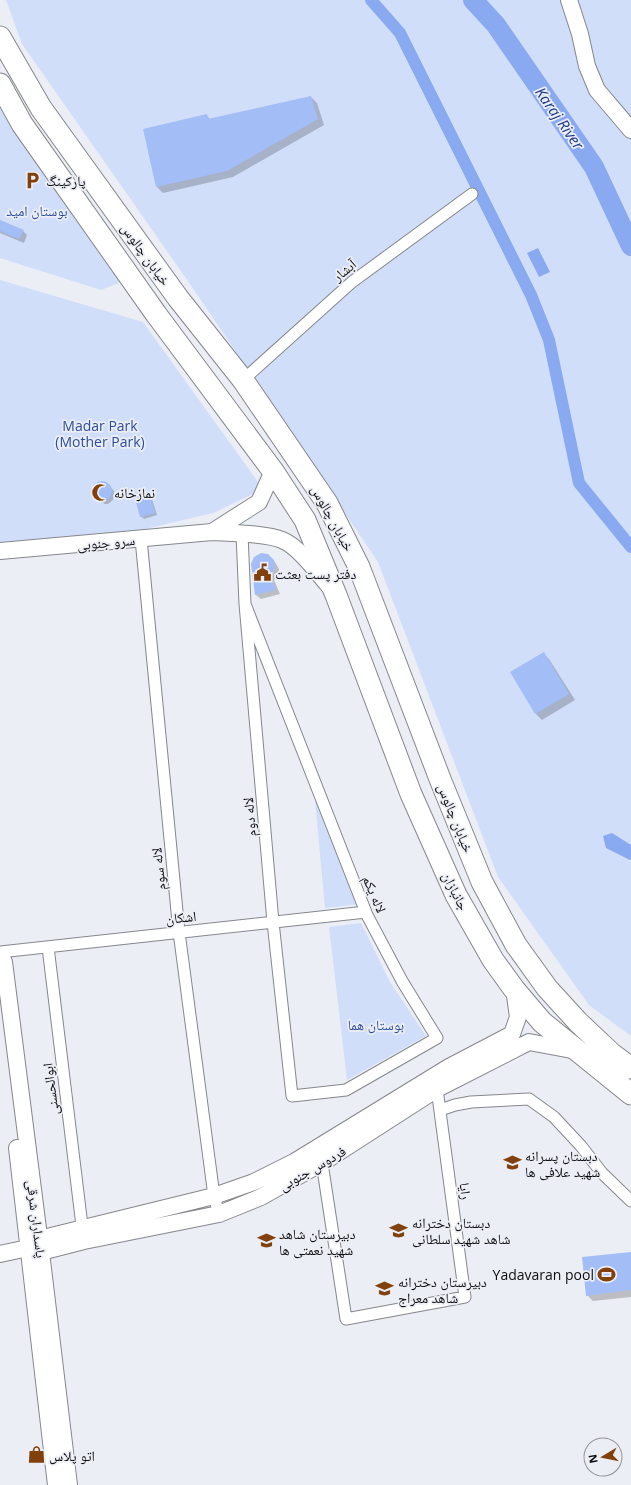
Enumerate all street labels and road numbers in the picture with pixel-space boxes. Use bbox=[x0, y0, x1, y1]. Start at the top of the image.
street label: خیابان چالوس bbox=[117, 219, 175, 289]
street label: آبشار bbox=[327, 254, 360, 286]
street label: خیابان چالوس bbox=[307, 482, 359, 555]
street label: سرو جنوبی bbox=[76, 530, 136, 554]
street label: خیابان چالوس bbox=[434, 781, 478, 855]
street label: لاله دوم bbox=[238, 796, 261, 837]
street label: لاله سوم bbox=[146, 847, 171, 891]
street label: جانبازان bbox=[438, 868, 474, 914]
street label: لاله یکم bbox=[358, 872, 391, 916]
street label: اشکان bbox=[165, 906, 197, 928]
street label: ابوالحسنی bbox=[37, 1062, 63, 1116]
street label: فردوس جنوبی bbox=[275, 1141, 349, 1195]
street label: پاسداران شرقی bbox=[23, 1179, 51, 1259]
street label: رایا bbox=[456, 1181, 476, 1201]

